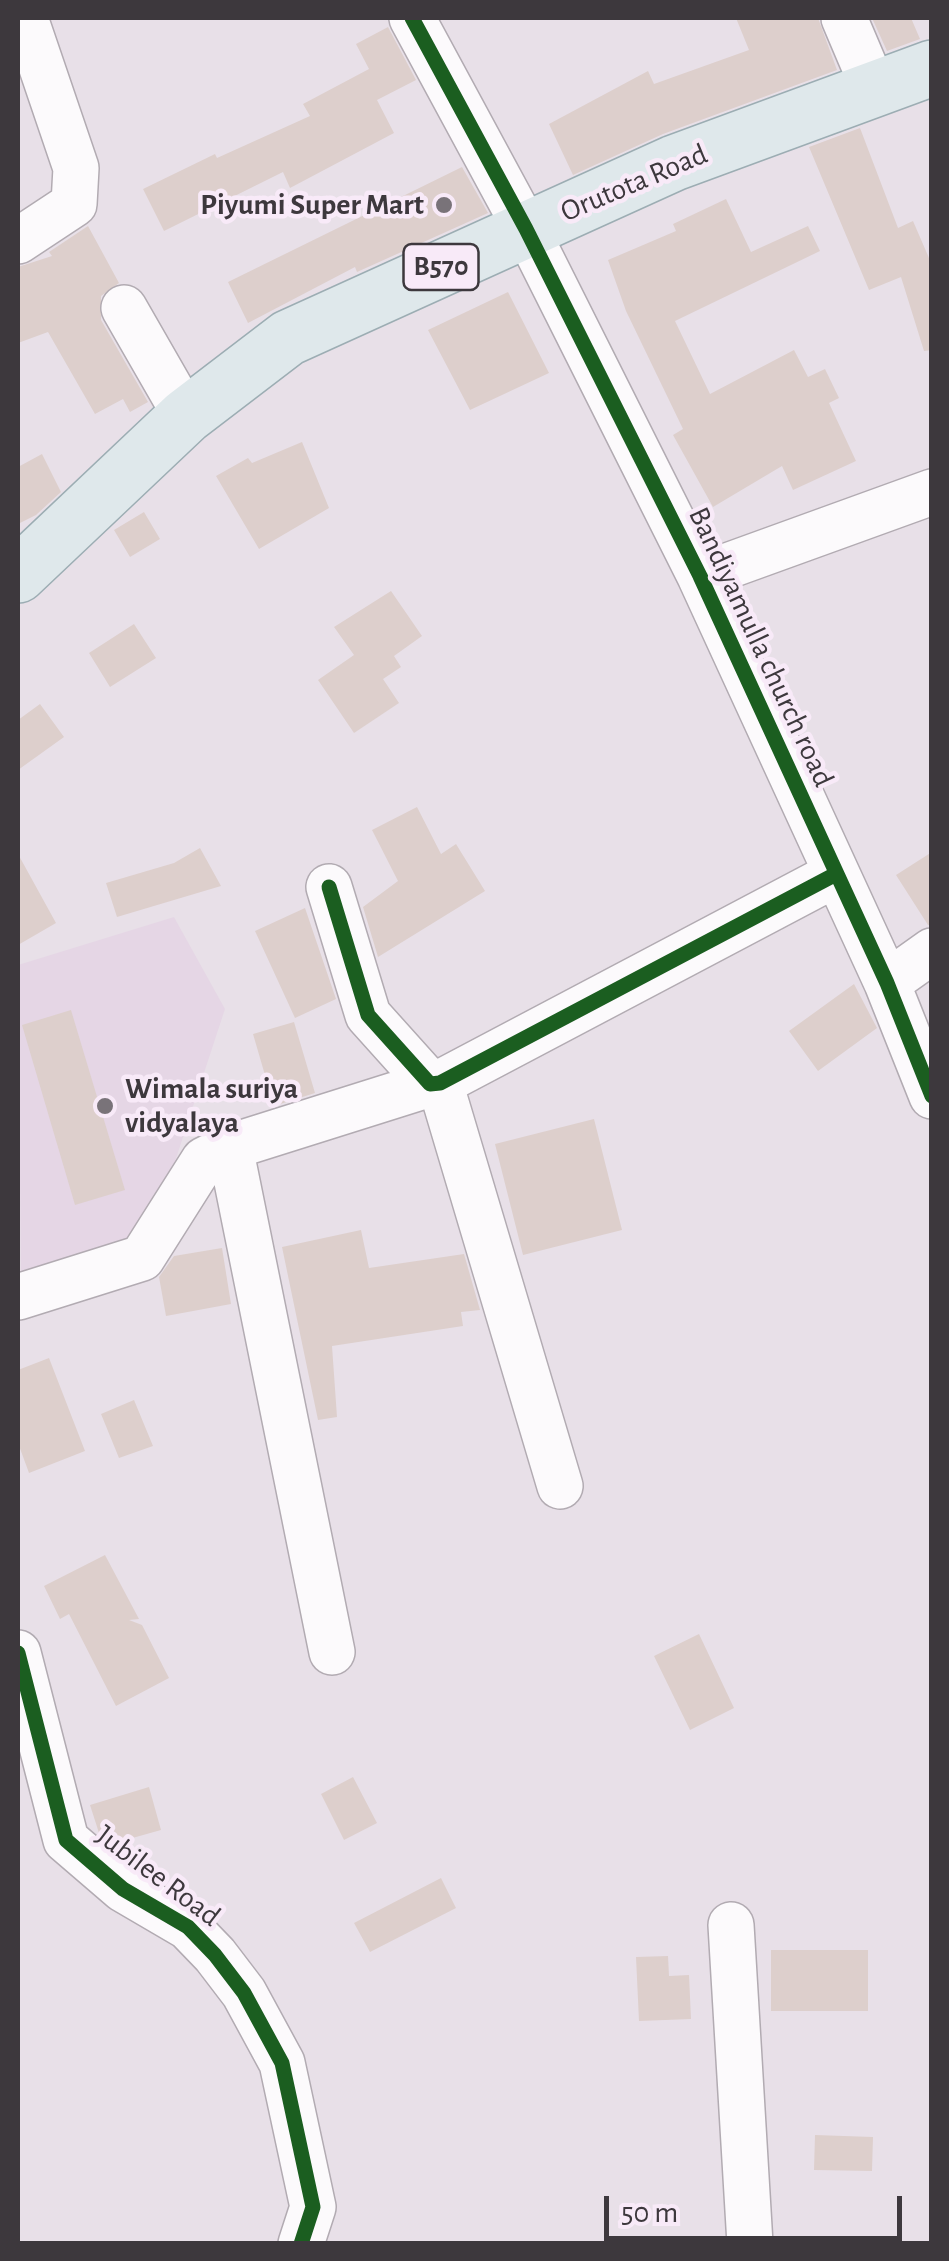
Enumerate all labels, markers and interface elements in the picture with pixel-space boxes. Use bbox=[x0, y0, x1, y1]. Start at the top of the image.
street label: Orutota Road bbox=[555, 136, 713, 230]
place label: Piyumi Super Mart bbox=[200, 187, 424, 223]
marker: Piyumi Super Mart bbox=[433, 194, 455, 216]
road number: B570 bbox=[404, 244, 478, 290]
street label: Bandiyamulla church road bbox=[680, 501, 842, 793]
place label: Wimala suriya vidyalaya bbox=[125, 1071, 298, 1142]
marker: Wimala suriya vidyalaya bbox=[94, 1095, 116, 1117]
street label: Jubilee Road bbox=[89, 1817, 227, 1935]
scale bar bbox=[609, 2176, 906, 2238]
text: 50 m bbox=[621, 2198, 678, 2228]

